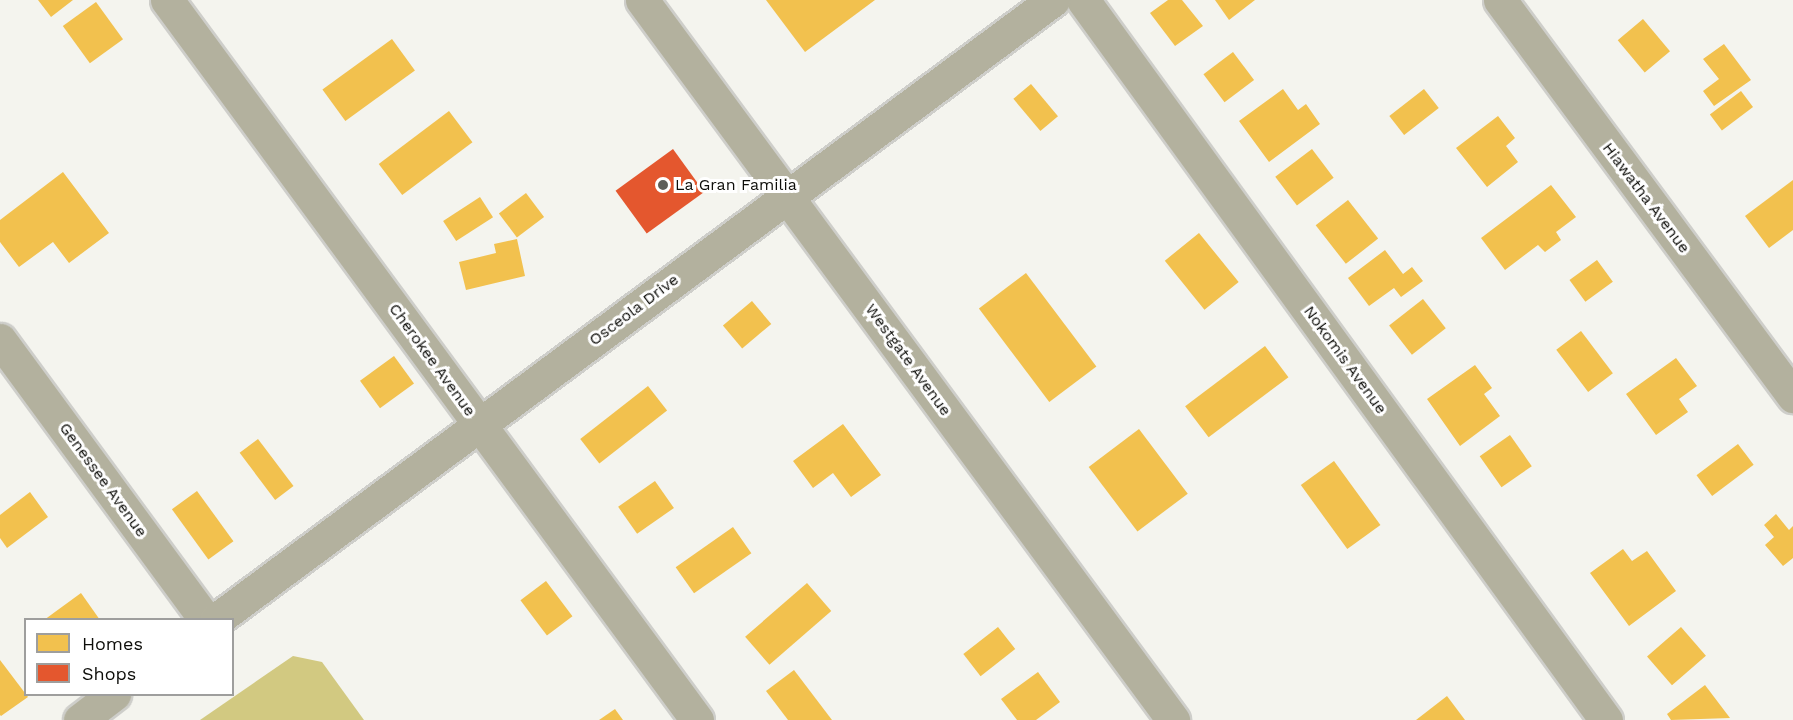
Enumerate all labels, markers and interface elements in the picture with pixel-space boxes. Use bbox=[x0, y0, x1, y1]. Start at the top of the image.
street label: Hiawatha Avenue bbox=[1598, 139, 1694, 257]
place label: La Gran Familia bbox=[675, 175, 797, 195]
marker: La Gran Familia bbox=[656, 178, 670, 192]
street label: Osceola Drive bbox=[585, 270, 683, 350]
street label: Cherokee Avenue bbox=[384, 300, 480, 420]
street label: Westgate Avenue bbox=[861, 300, 955, 420]
street label: Nokomis Avenue bbox=[1299, 302, 1391, 418]
street label: Genessee Avenue bbox=[55, 419, 151, 541]
legend bbox=[24, 618, 234, 696]
text: Homes bbox=[82, 633, 143, 654]
text: Shops bbox=[82, 663, 136, 684]

